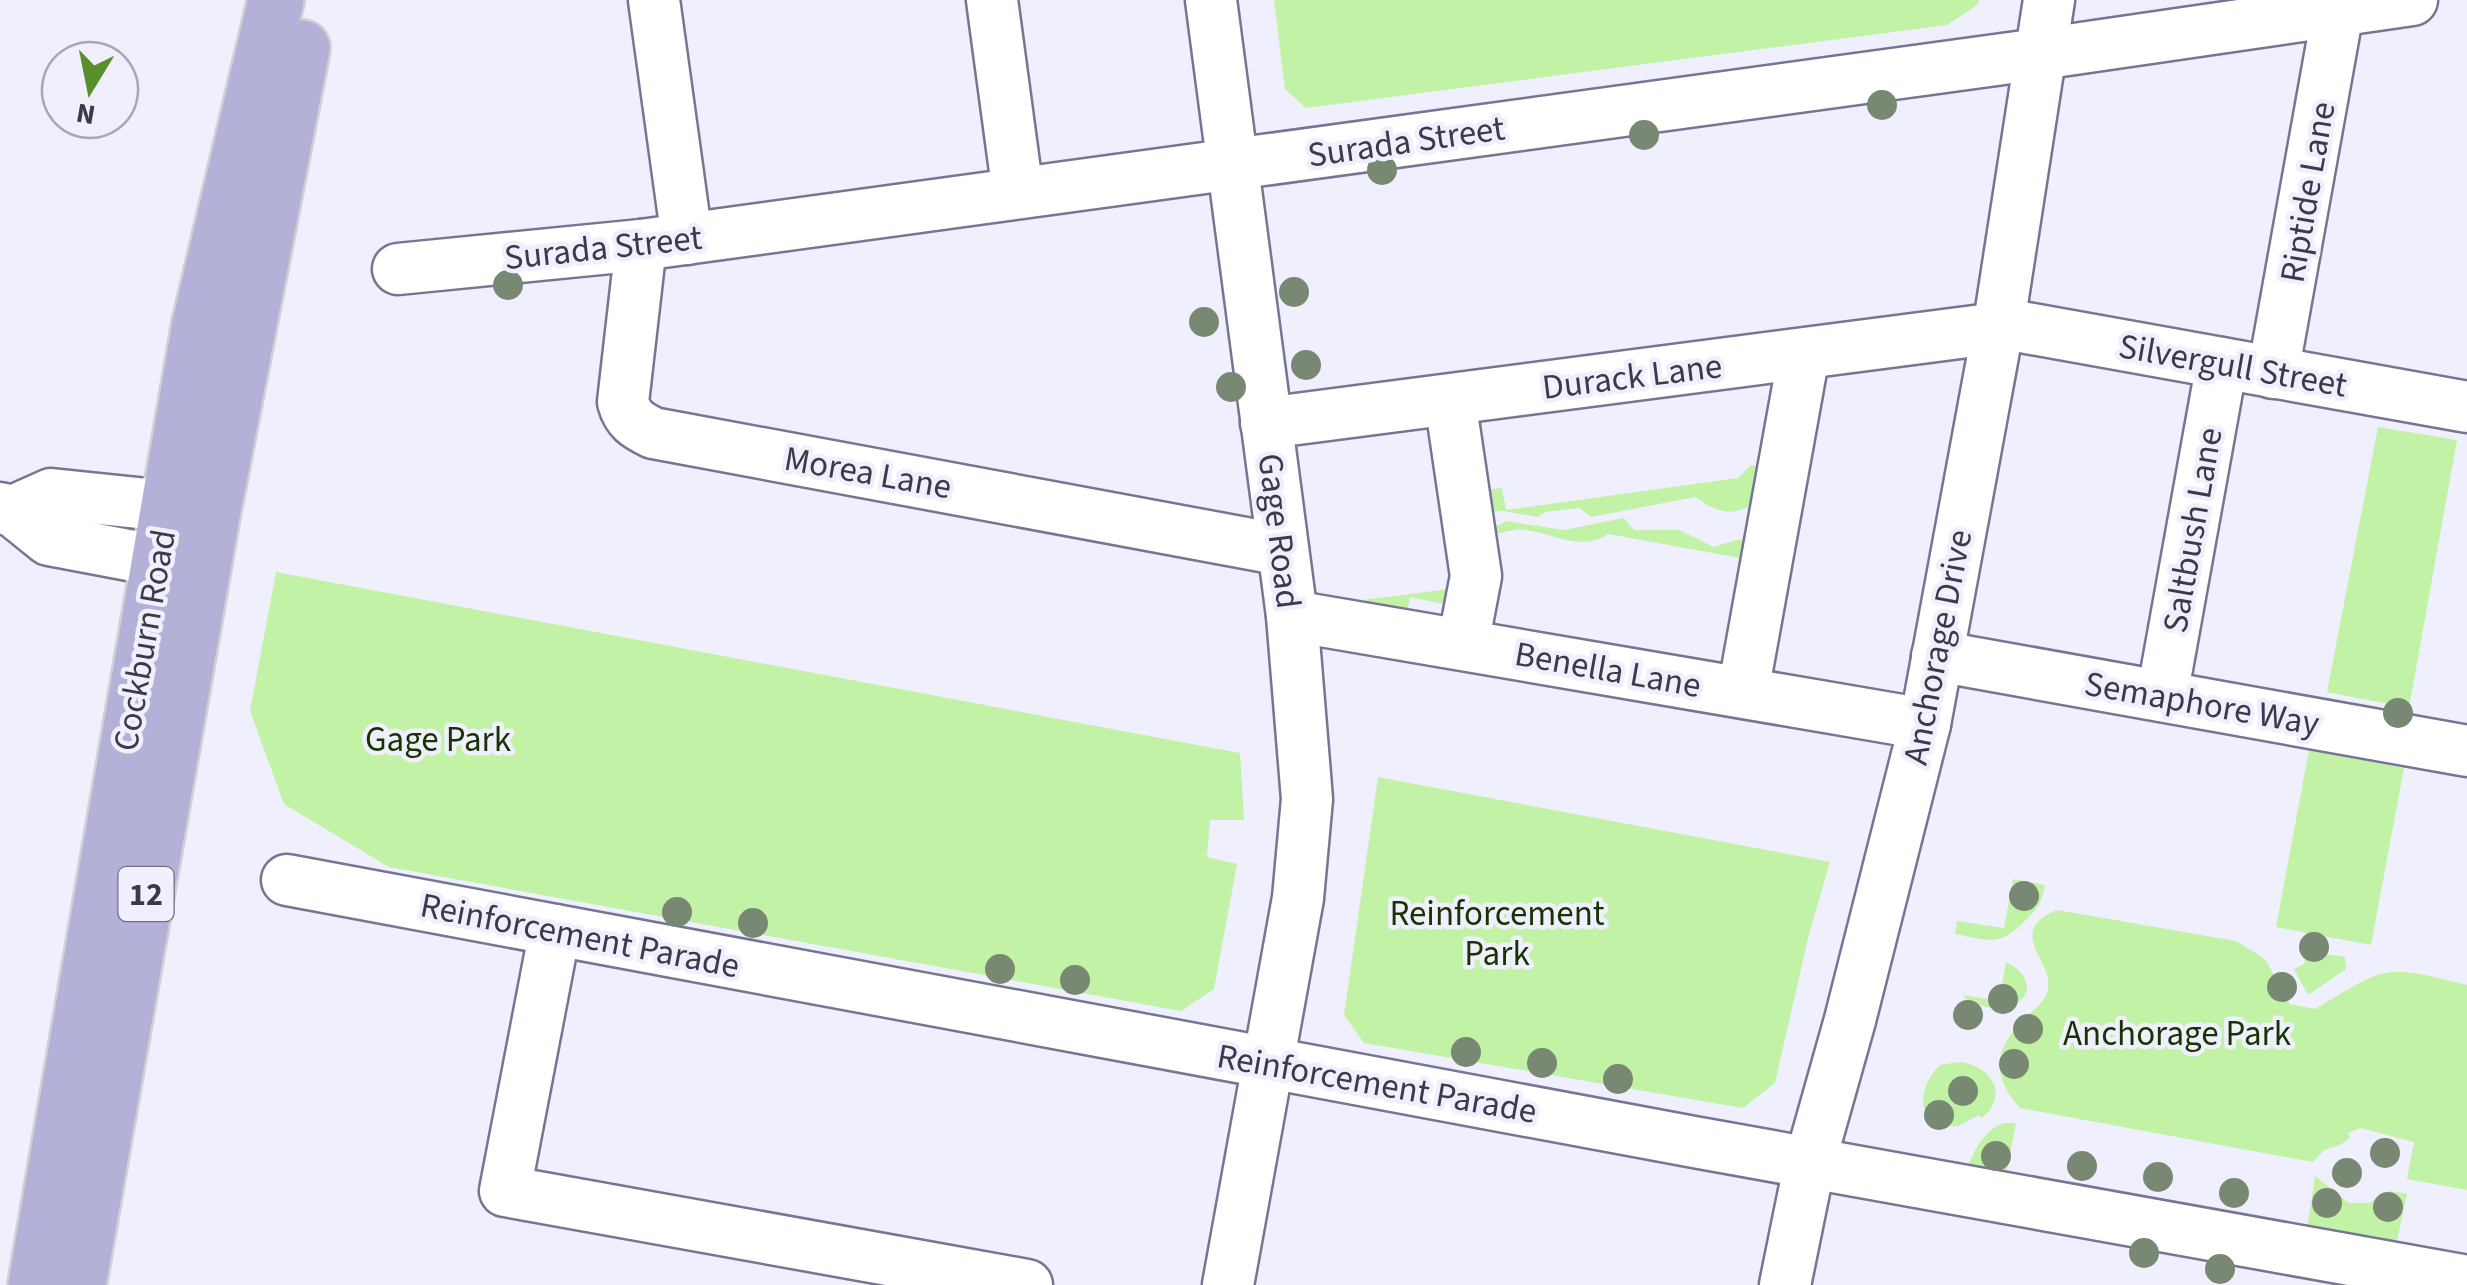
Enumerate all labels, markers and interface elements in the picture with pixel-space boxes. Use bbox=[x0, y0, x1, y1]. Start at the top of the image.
north arrow bbox=[40, 40, 140, 140]
text: N bbox=[73, 92, 98, 135]
street label: Riptide Lane bbox=[2267, 98, 2348, 286]
street label: Surada Street bbox=[1304, 103, 1508, 181]
street label: Surada Street bbox=[502, 213, 705, 283]
street label: Silvergull Street bbox=[2115, 321, 2351, 411]
street label: Durack Lane bbox=[1539, 341, 1725, 413]
street label: Saltbush Lane bbox=[2150, 424, 2236, 637]
street label: Morea Lane bbox=[780, 434, 955, 512]
street label: Gage Road bbox=[1245, 451, 1313, 612]
street label: Anchorage Drive bbox=[1891, 525, 1985, 769]
street label: Cockburn Road bbox=[101, 526, 189, 755]
street label: Benella Lane bbox=[1511, 629, 1705, 711]
street label: Semaphore Way bbox=[2081, 659, 2323, 749]
park label: Gage Park bbox=[365, 715, 512, 765]
road number: 12 bbox=[118, 867, 174, 921]
street label: Reinforcement Parade bbox=[416, 881, 744, 991]
park label: Reinforcement Park bbox=[1389, 889, 1605, 979]
park label: Anchorage Park bbox=[2063, 1009, 2292, 1059]
street label: Reinforcement Parade bbox=[1213, 1031, 1541, 1137]

